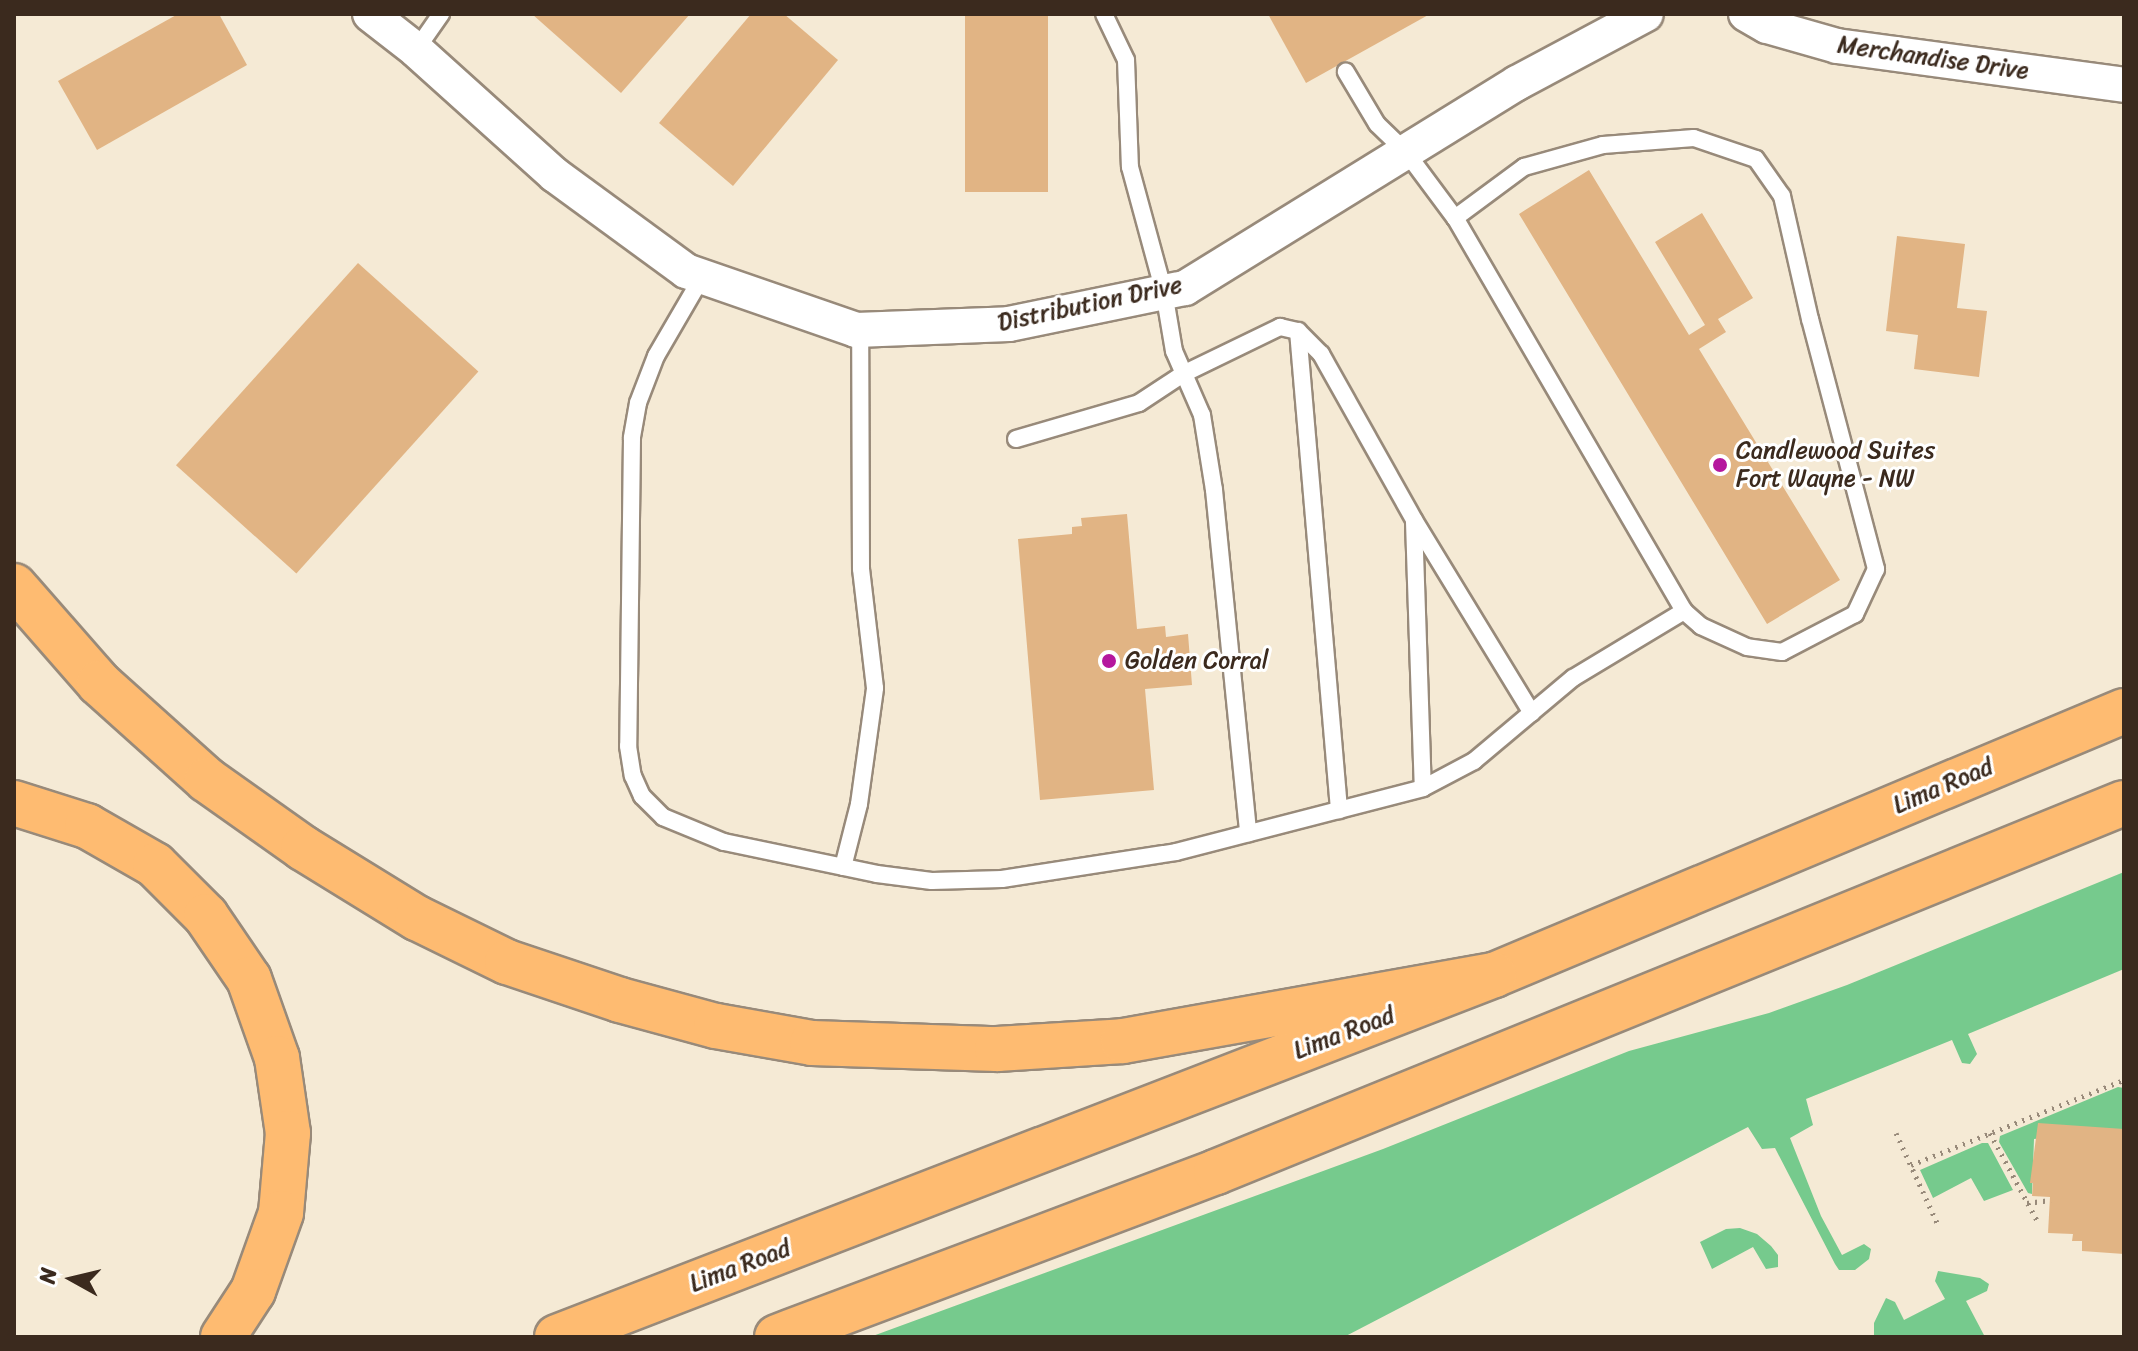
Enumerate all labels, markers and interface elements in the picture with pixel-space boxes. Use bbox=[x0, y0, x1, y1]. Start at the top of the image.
street label: Merchandise Drive bbox=[1835, 30, 2031, 86]
street label: Distribution Drive bbox=[995, 270, 1185, 338]
place label: Candlewood Suites Fort Wayne - NW bbox=[1736, 437, 1935, 493]
marker: Candlewood Suites Fort Wayne - NW bbox=[1711, 456, 1729, 474]
place label: Golden Corral bbox=[1125, 647, 1269, 675]
marker: Golden Corral bbox=[1100, 652, 1118, 670]
street label: Lima Road bbox=[1889, 752, 1997, 820]
street label: Lima Road bbox=[1289, 1001, 1399, 1065]
street label: Lima Road bbox=[685, 1234, 795, 1298]
north arrow bbox=[32, 1239, 112, 1319]
text: N bbox=[27, 1265, 68, 1286]

